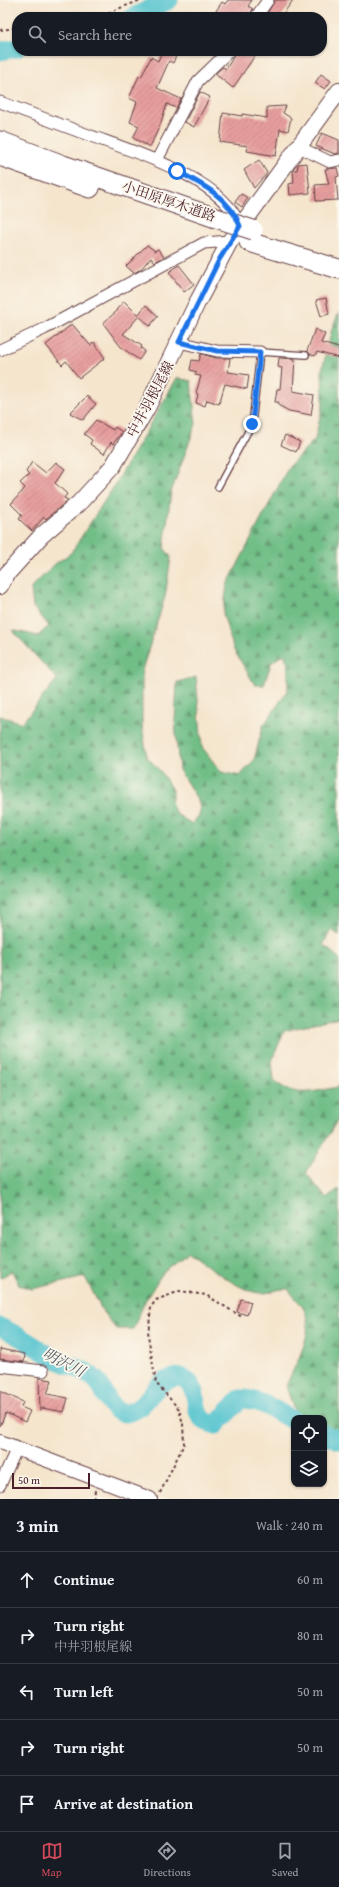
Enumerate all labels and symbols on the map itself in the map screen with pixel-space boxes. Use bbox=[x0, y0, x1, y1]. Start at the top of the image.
route start bbox=[168, 162, 186, 180]
street label: 小田原厚木道路 bbox=[119, 176, 219, 226]
street label: 中井羽根尾線 bbox=[121, 357, 179, 441]
route end bbox=[243, 415, 261, 433]
water label: 明沢川 bbox=[39, 1342, 91, 1382]
scale bar bbox=[12, 1471, 90, 1490]

